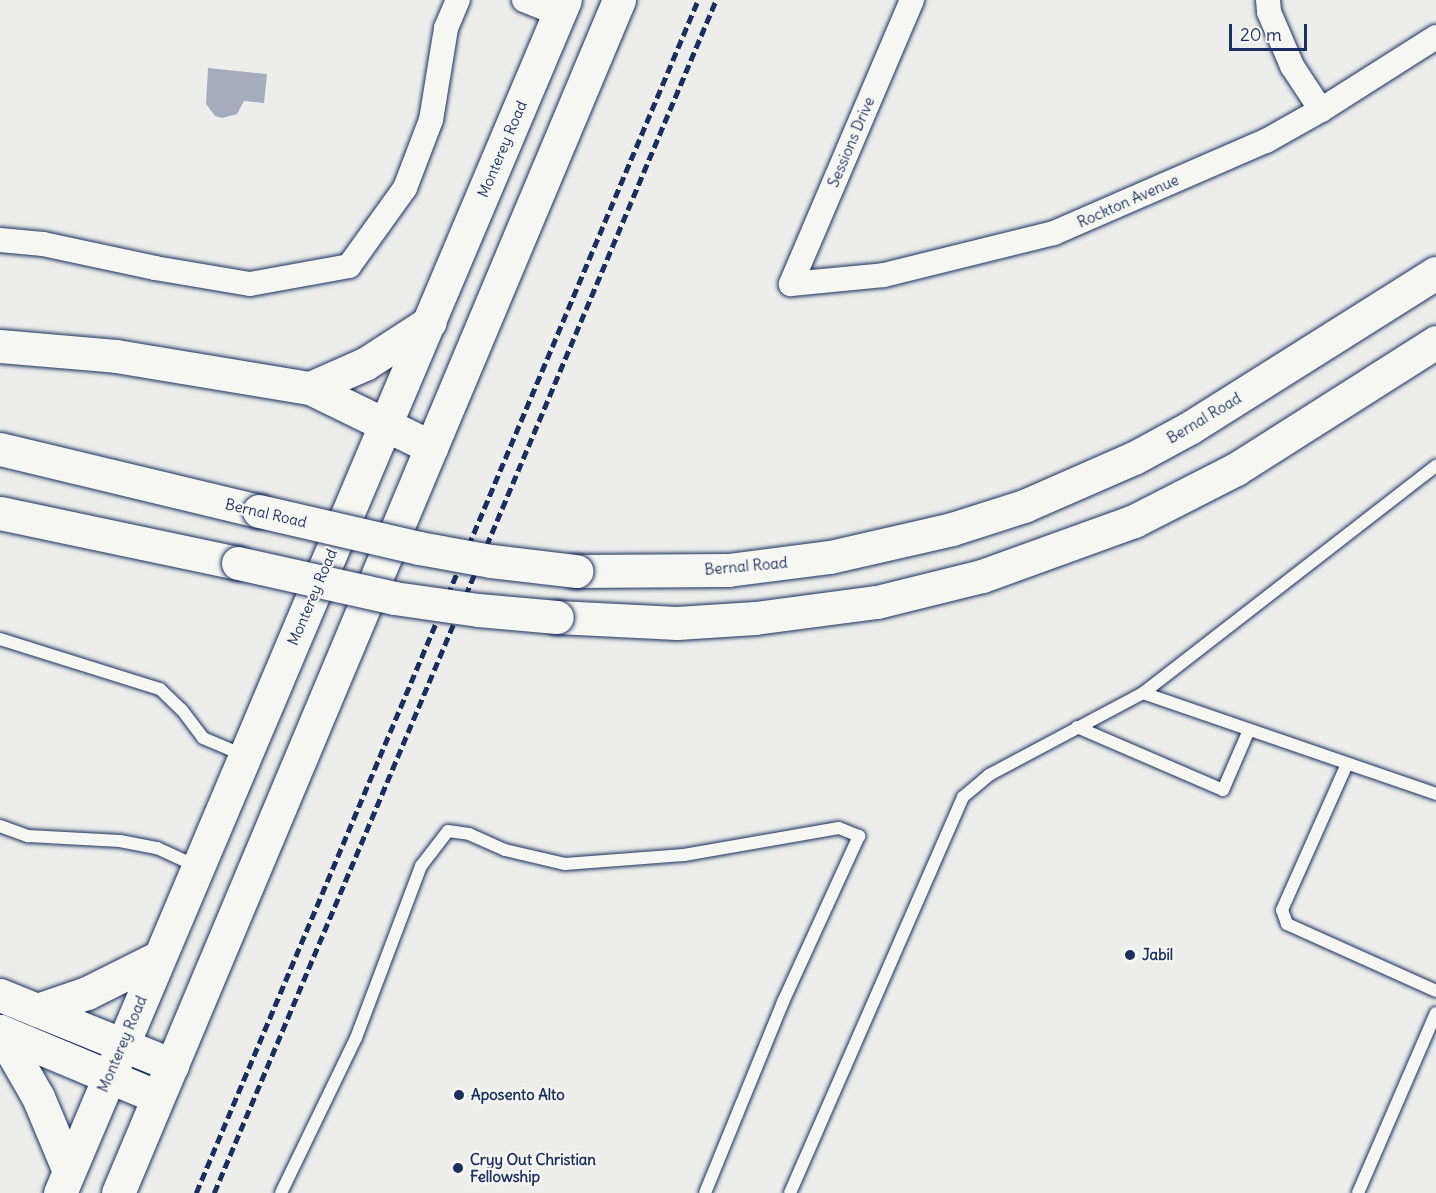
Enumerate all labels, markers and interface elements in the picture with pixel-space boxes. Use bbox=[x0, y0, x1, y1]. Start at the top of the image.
scale bar bbox=[1232, 12, 1310, 50]
text: 20 m bbox=[1240, 23, 1282, 46]
street label: Sessions Drive bbox=[824, 94, 878, 190]
street label: Monterey Road bbox=[474, 98, 530, 200]
street label: Rockton Avenue bbox=[1074, 171, 1182, 231]
street label: Bernal Road bbox=[1164, 389, 1244, 447]
street label: Bernal Road bbox=[223, 495, 309, 531]
street label: Monterey Road bbox=[284, 546, 340, 648]
street label: Bernal Road bbox=[704, 553, 788, 579]
place label: Jabil bbox=[1142, 946, 1173, 964]
marker: Jabil bbox=[1123, 948, 1137, 962]
street label: Monterey Road bbox=[94, 993, 150, 1095]
place label: Aposento Alto bbox=[471, 1086, 565, 1104]
marker: Aposento Alto bbox=[452, 1088, 466, 1102]
place label: Cryy Out Christian Fellowship bbox=[470, 1150, 596, 1185]
marker: Cryy Out Christian Fellowship bbox=[451, 1161, 465, 1175]

